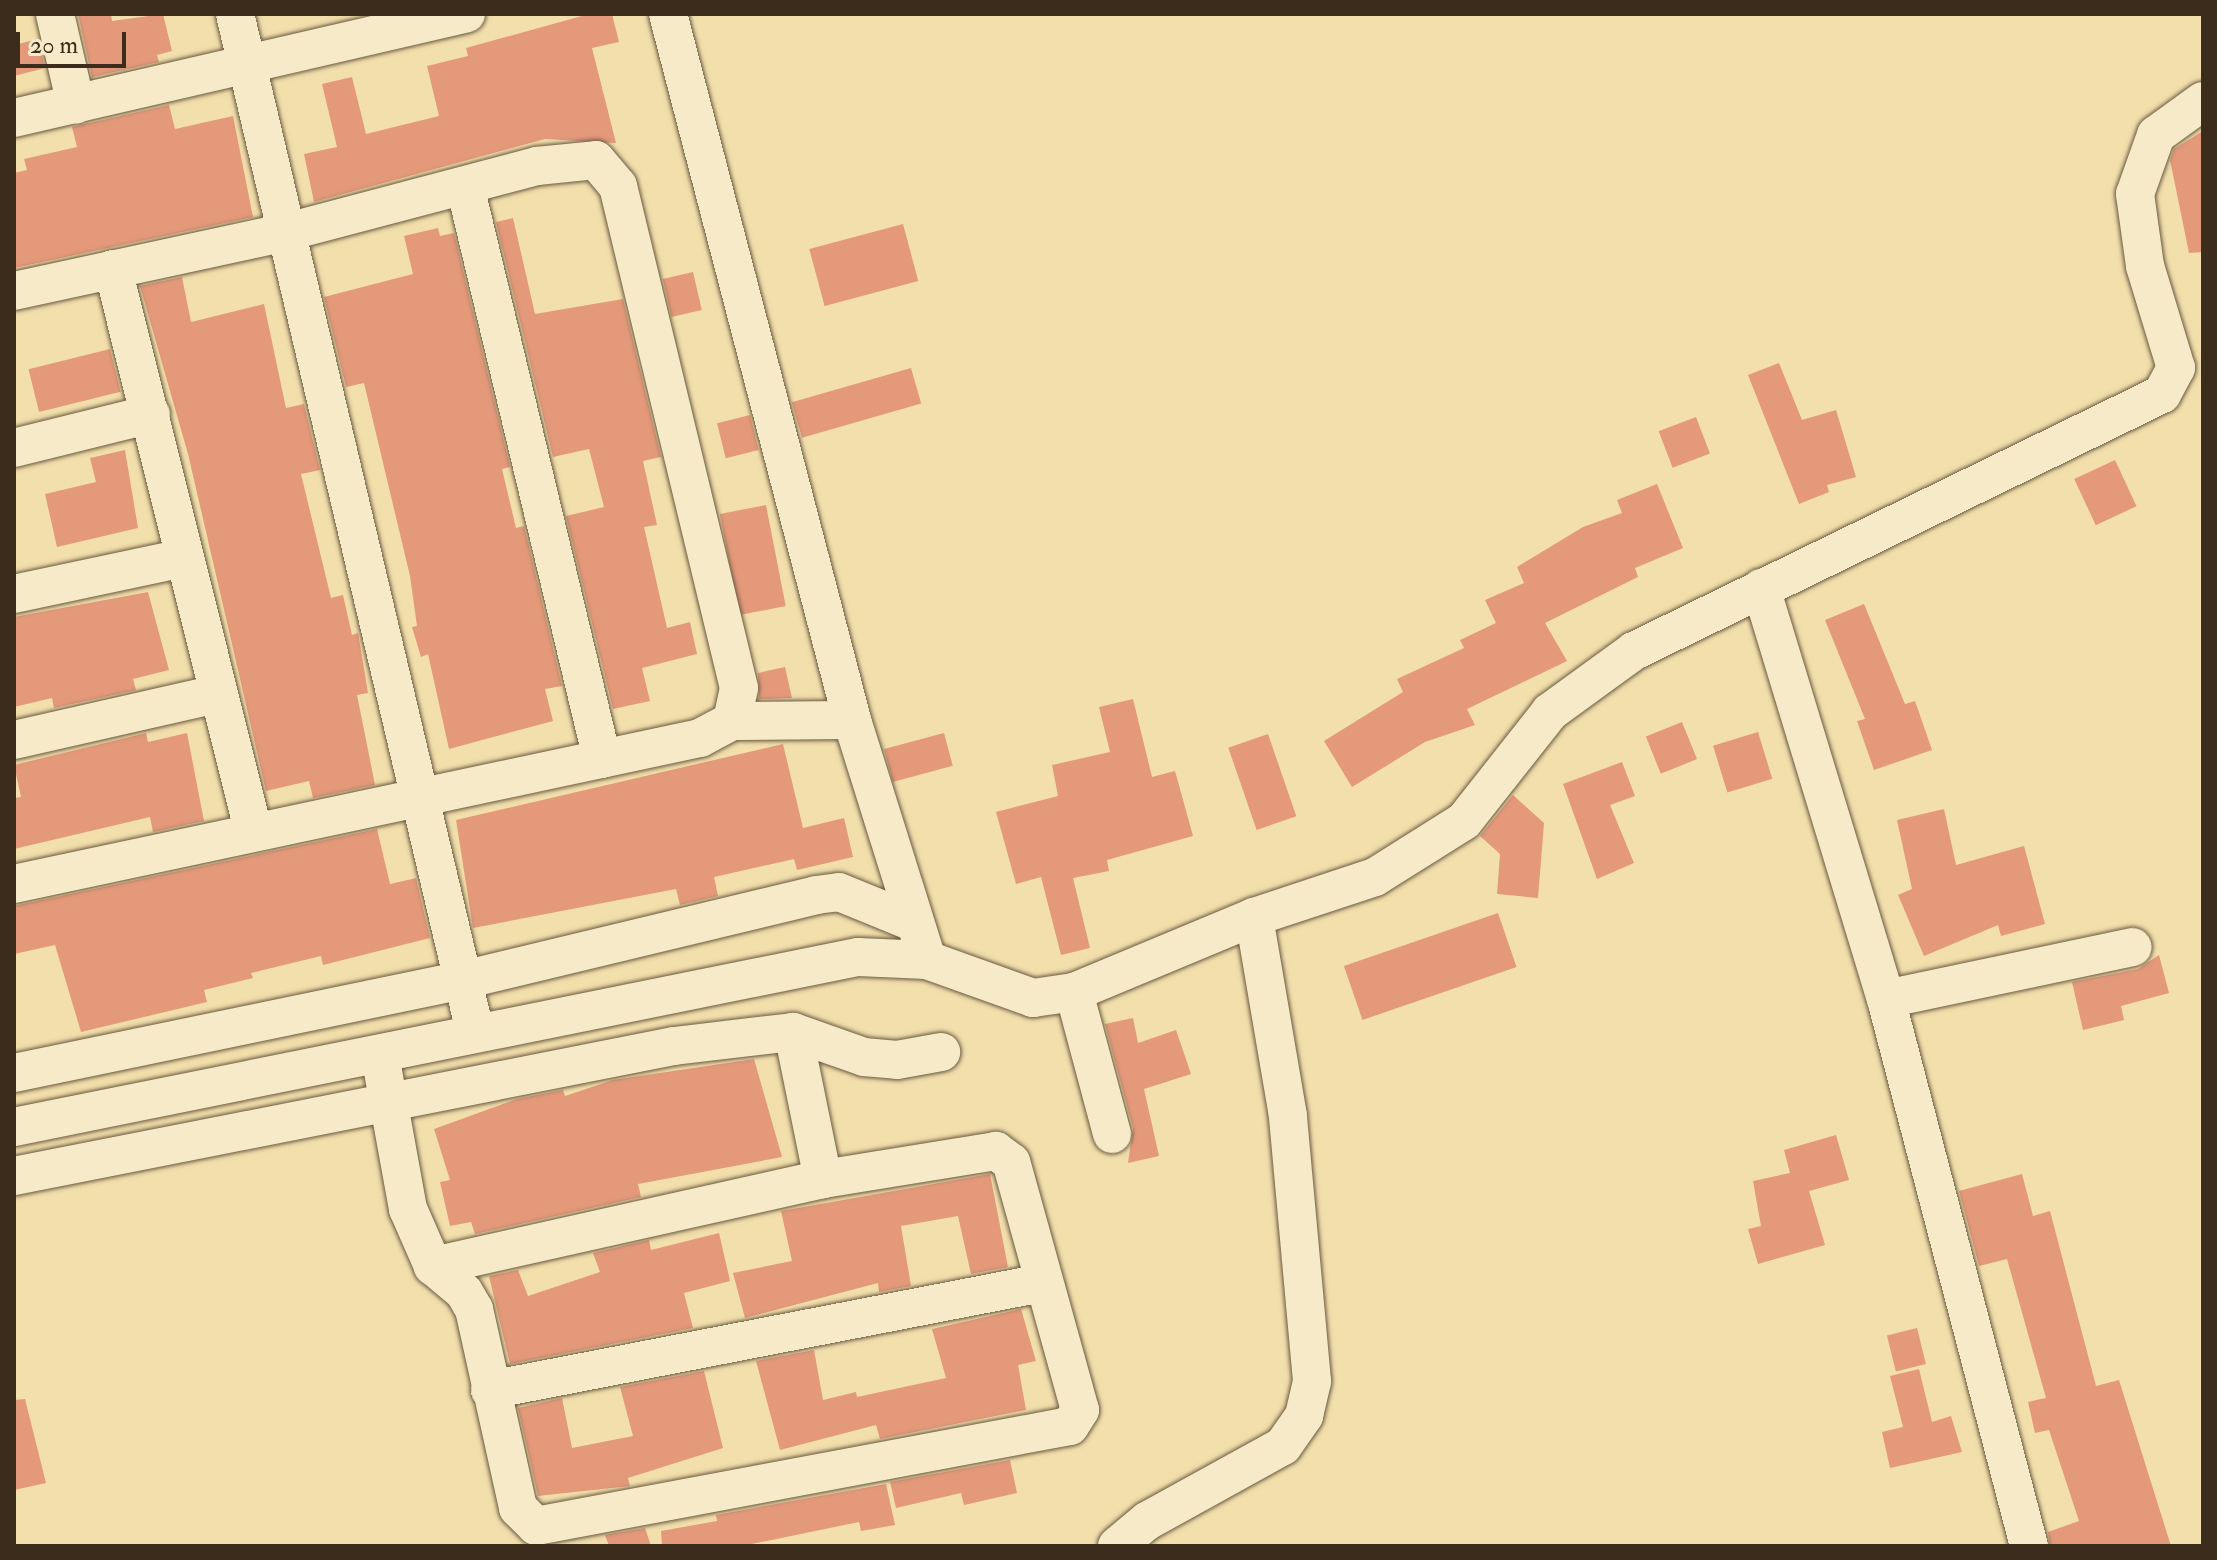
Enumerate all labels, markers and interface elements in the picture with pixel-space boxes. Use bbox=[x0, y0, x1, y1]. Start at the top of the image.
scale bar bbox=[20, 16, 130, 66]
text: 20 m bbox=[30, 30, 78, 61]

